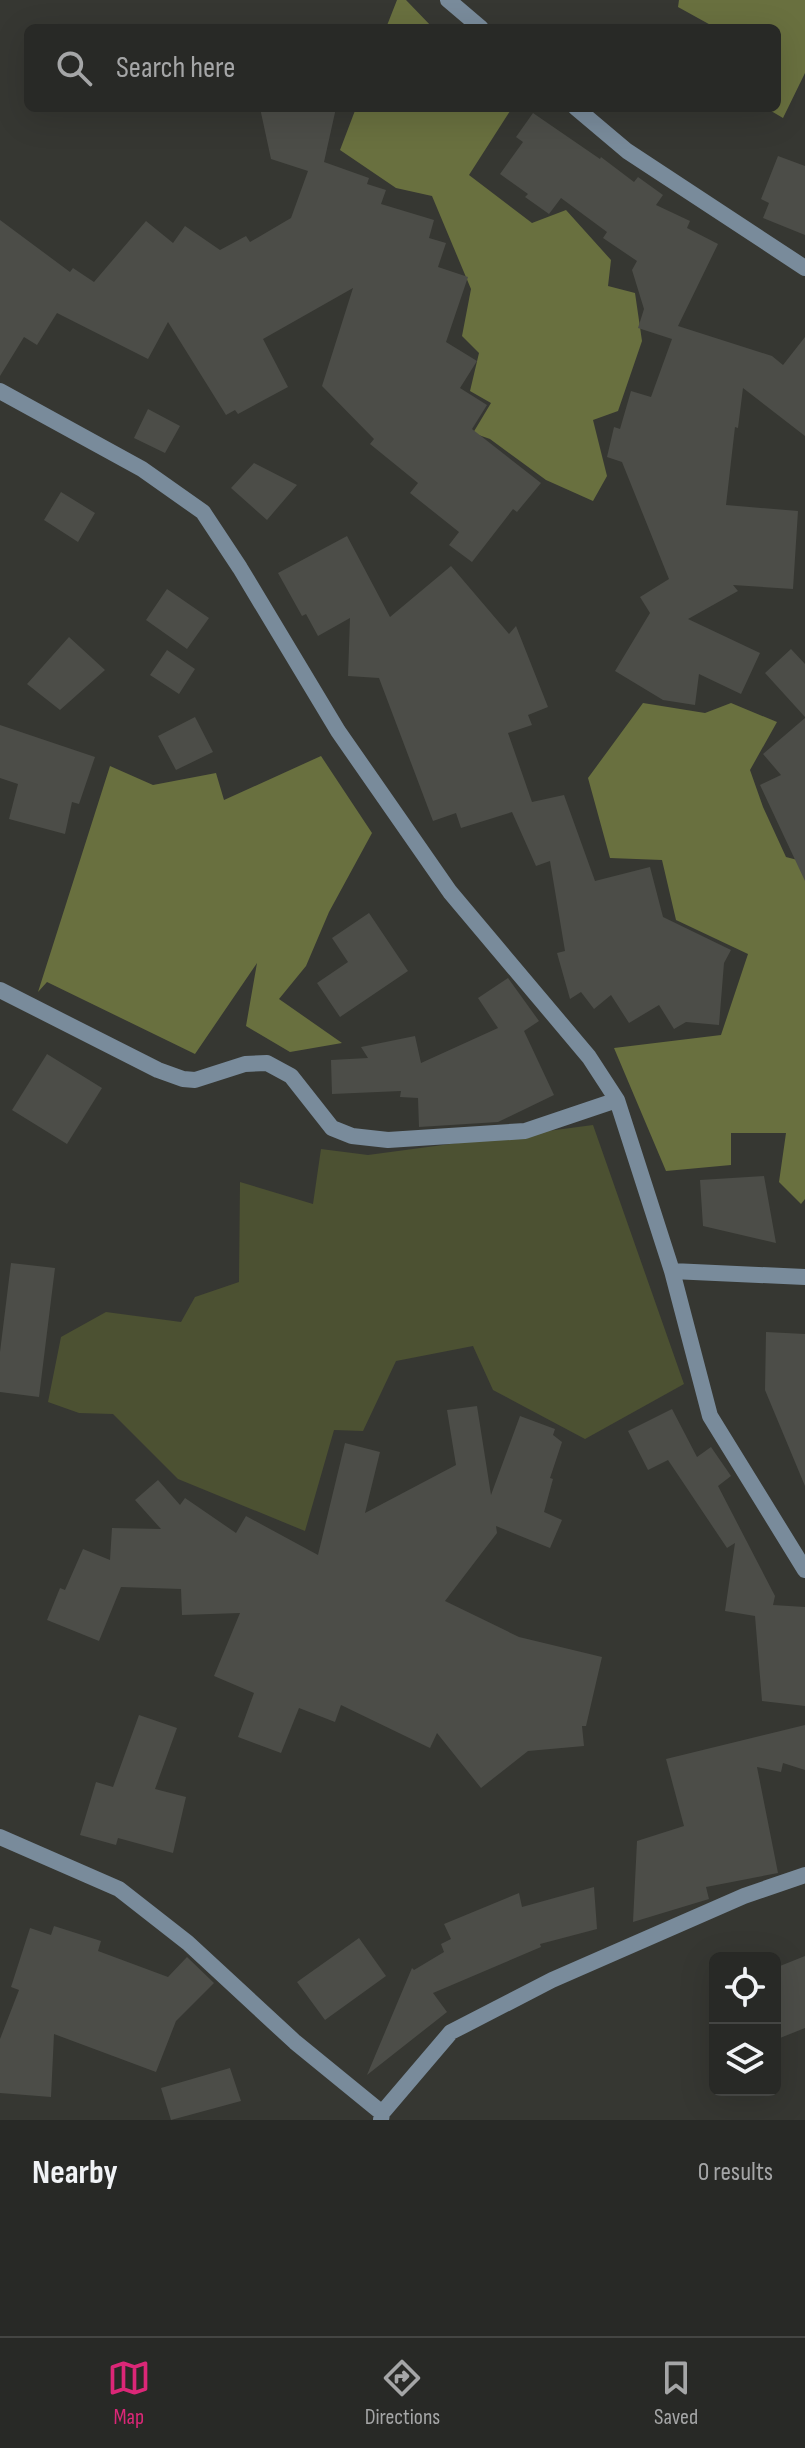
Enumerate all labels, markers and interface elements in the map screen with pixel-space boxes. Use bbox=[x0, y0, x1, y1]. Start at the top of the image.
search box bbox=[24, 24, 781, 112]
icon: search bbox=[52, 46, 96, 90]
text: Search here bbox=[116, 50, 235, 86]
map controls bbox=[709, 1952, 781, 2096]
button: locate bbox=[709, 1952, 781, 2024]
button: layers bbox=[709, 2024, 781, 2096]
text: Nearby bbox=[32, 2152, 118, 2193]
text: 0 results bbox=[698, 2157, 773, 2188]
tab: Map bbox=[107, 2356, 151, 2431]
tab: Directions bbox=[365, 2356, 440, 2431]
tab: Saved bbox=[654, 2356, 698, 2431]

